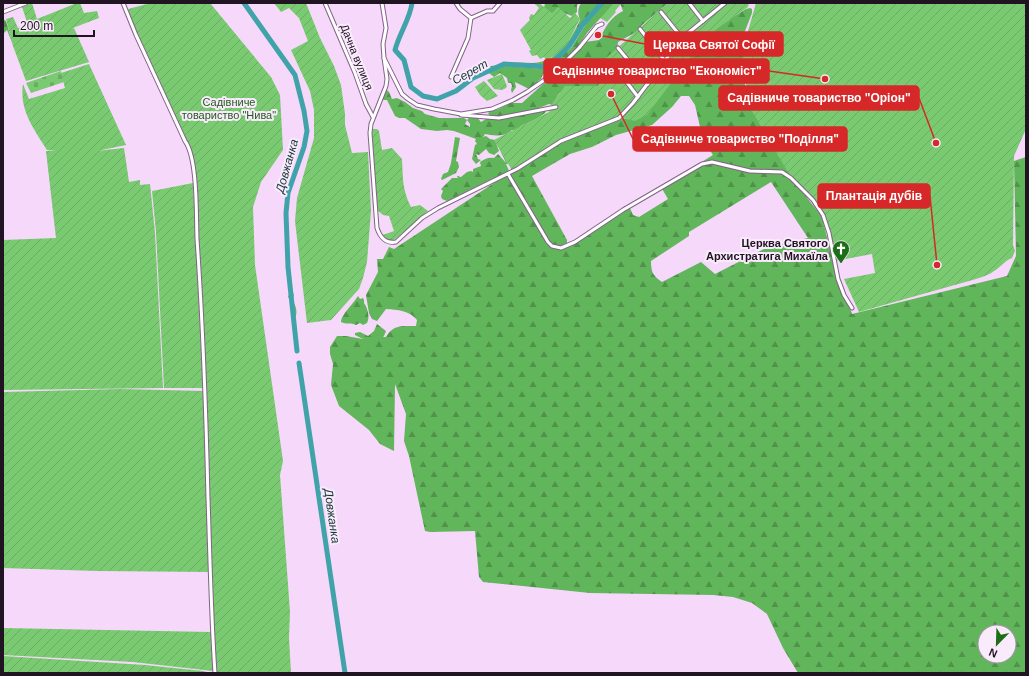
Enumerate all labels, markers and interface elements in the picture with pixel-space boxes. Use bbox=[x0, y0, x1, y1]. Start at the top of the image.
scale bar bbox=[14, 12, 94, 38]
text: 200 m bbox=[20, 19, 53, 33]
street label: Дачна вулиця bbox=[338, 22, 376, 92]
callout: Церква Святої Софії bbox=[645, 32, 783, 56]
text: Церква Святої Софії bbox=[653, 38, 776, 52]
water label: Серет bbox=[450, 57, 490, 87]
callout: Садівниче товариство "Економіст" bbox=[544, 59, 769, 83]
text: Садівниче товариство "Економіст" bbox=[552, 64, 762, 78]
callout: Садівниче товариство "Оріон" bbox=[719, 86, 919, 110]
text: Садівниче товариство "Оріон" bbox=[727, 91, 911, 105]
park label: Садівниче товариство "Нива" bbox=[182, 96, 276, 121]
callout: Садівниче товариство "Поділля" bbox=[633, 127, 847, 151]
text: Садівниче товариство "Поділля" bbox=[641, 132, 839, 146]
water label: Довжанка bbox=[272, 137, 301, 196]
callout: Плантація дубів bbox=[818, 184, 930, 208]
text: Плантація дубів bbox=[826, 189, 922, 203]
place label: Церква Святого Архистратига Михаїла bbox=[706, 237, 829, 262]
church icon: Церква Святого Архистратига Михаїла bbox=[831, 239, 851, 264]
water label: Довжанка bbox=[321, 486, 343, 545]
north arrow bbox=[977, 624, 1017, 664]
text: N bbox=[987, 646, 999, 660]

